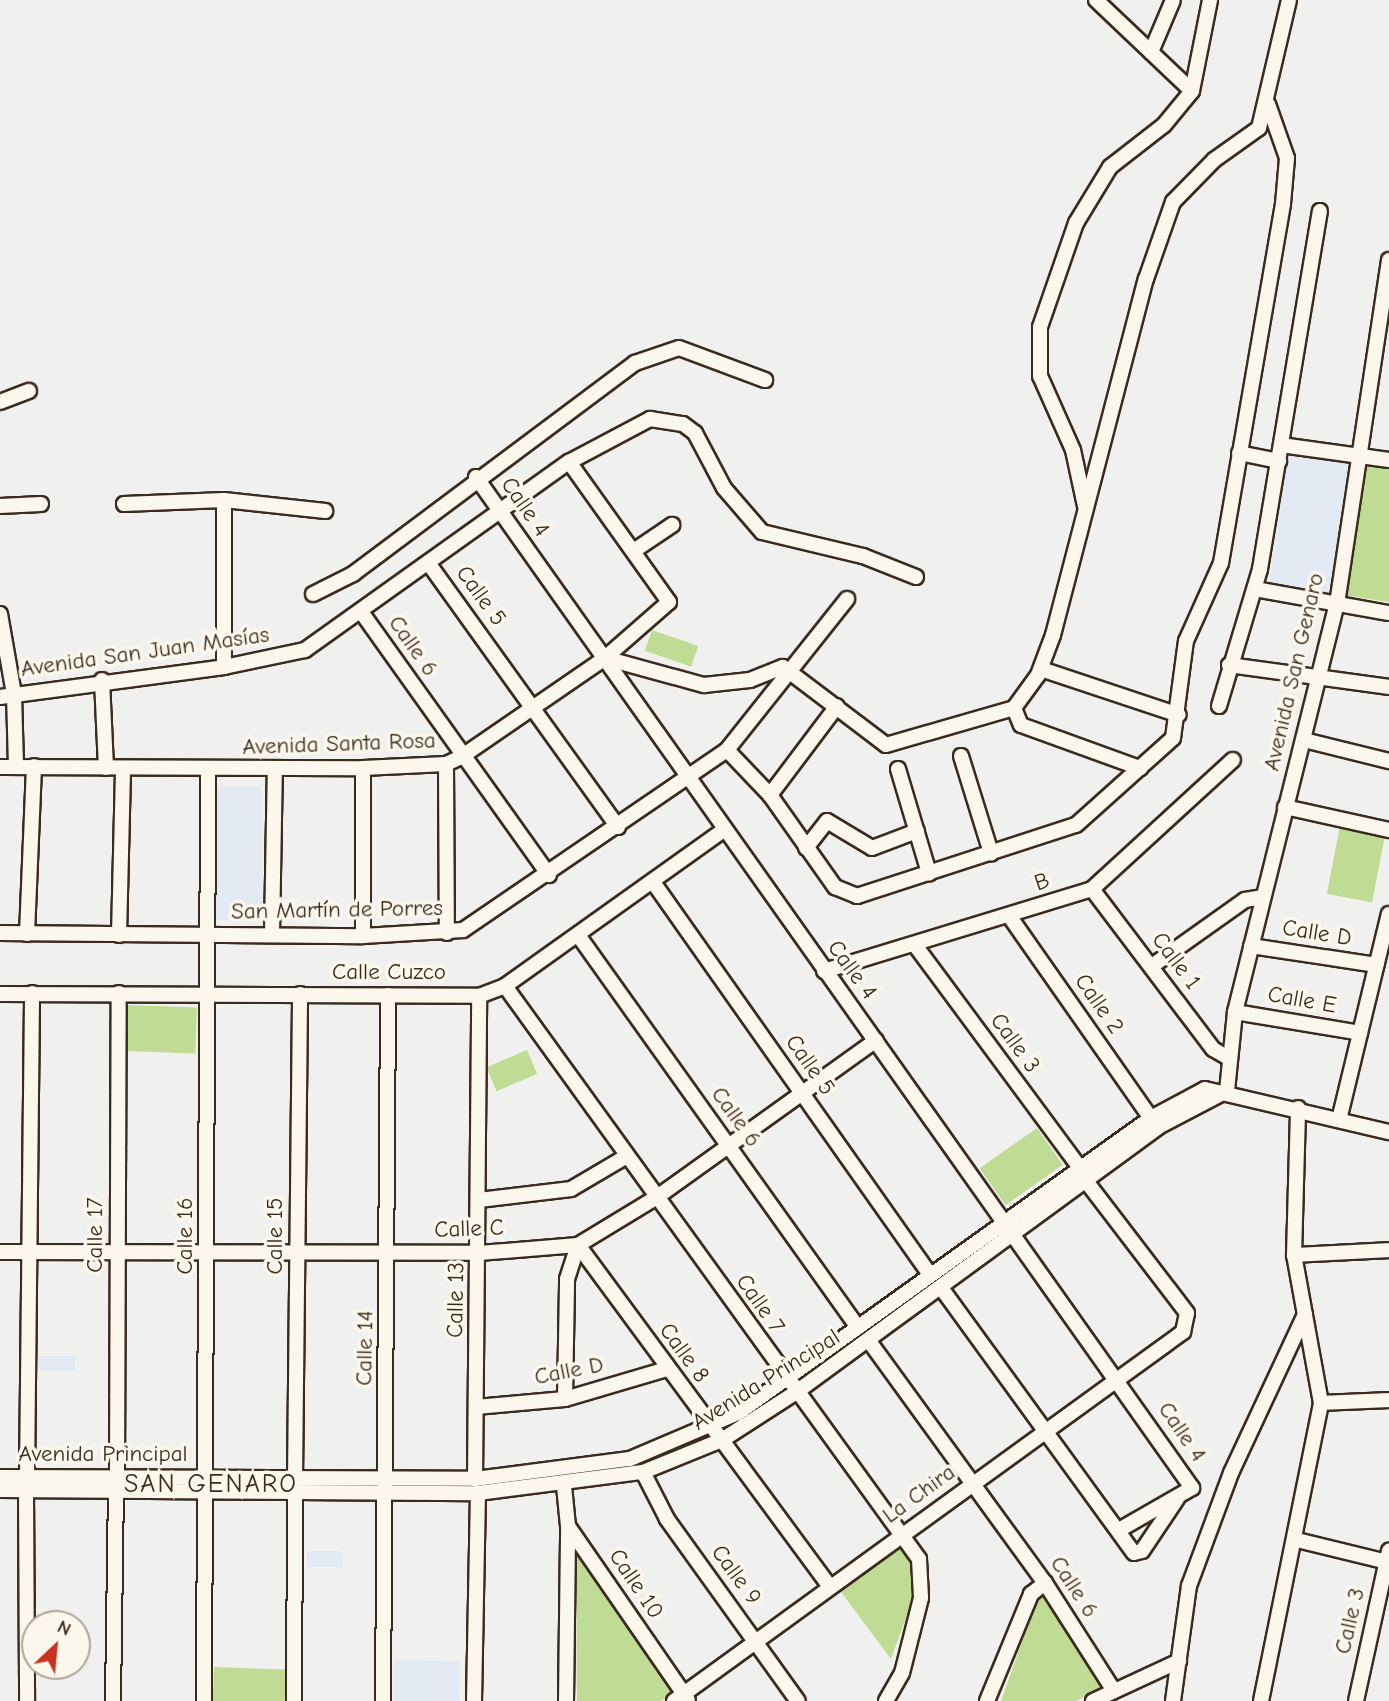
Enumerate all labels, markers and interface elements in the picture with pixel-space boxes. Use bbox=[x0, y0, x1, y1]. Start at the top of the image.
street label: Calle 4 bbox=[495, 472, 555, 542]
street label: Calle 5 bbox=[450, 560, 512, 632]
street label: Avenida San Genaro bbox=[1258, 570, 1330, 774]
street label: Calle 6 bbox=[382, 610, 444, 682]
street label: Avenida San Juan Masías bbox=[19, 621, 271, 683]
street label: Avenida Santa Rosa bbox=[242, 727, 436, 761]
street label: B bbox=[1031, 867, 1053, 897]
street label: San Martín de Porres bbox=[231, 894, 443, 926]
street label: Calle D bbox=[1280, 914, 1354, 952]
street label: Calle 1 bbox=[1146, 927, 1206, 995]
street label: Calle 4 bbox=[821, 935, 883, 1005]
street label: Calle Cuzco bbox=[332, 958, 446, 986]
street label: Calle 2 bbox=[1068, 969, 1130, 1039]
street label: Calle E bbox=[1266, 980, 1338, 1020]
street label: Calle 3 bbox=[984, 1008, 1046, 1078]
street label: Calle 5 bbox=[779, 1029, 841, 1101]
street label: Calle 6 bbox=[705, 1081, 767, 1153]
street label: Calle 17 bbox=[81, 1197, 109, 1273]
street label: Calle 16 bbox=[171, 1198, 199, 1274]
street label: Calle 15 bbox=[261, 1198, 289, 1274]
street label: Calle C bbox=[434, 1214, 504, 1244]
street label: Calle 13 bbox=[442, 1262, 470, 1338]
street label: Calle 7 bbox=[730, 1269, 790, 1339]
street label: Calle 14 bbox=[351, 1310, 379, 1386]
street label: Calle 8 bbox=[653, 1318, 715, 1388]
street label: Avenida Principal bbox=[687, 1323, 845, 1437]
street label: Calle D bbox=[532, 1351, 606, 1391]
street label: Calle 4 bbox=[1152, 1397, 1212, 1467]
street label: Avenida Principal bbox=[18, 1440, 188, 1468]
street label: La Chira bbox=[877, 1458, 961, 1530]
district label: SAN GENARO bbox=[125, 1469, 297, 1501]
street label: Calle 9 bbox=[705, 1540, 767, 1610]
street label: Calle 10 bbox=[603, 1544, 669, 1624]
street label: Calle 6 bbox=[1044, 1551, 1104, 1623]
street label: Calle 3 bbox=[1329, 1585, 1371, 1657]
north arrow bbox=[21, 1610, 91, 1680]
text: N bbox=[54, 1615, 75, 1641]

